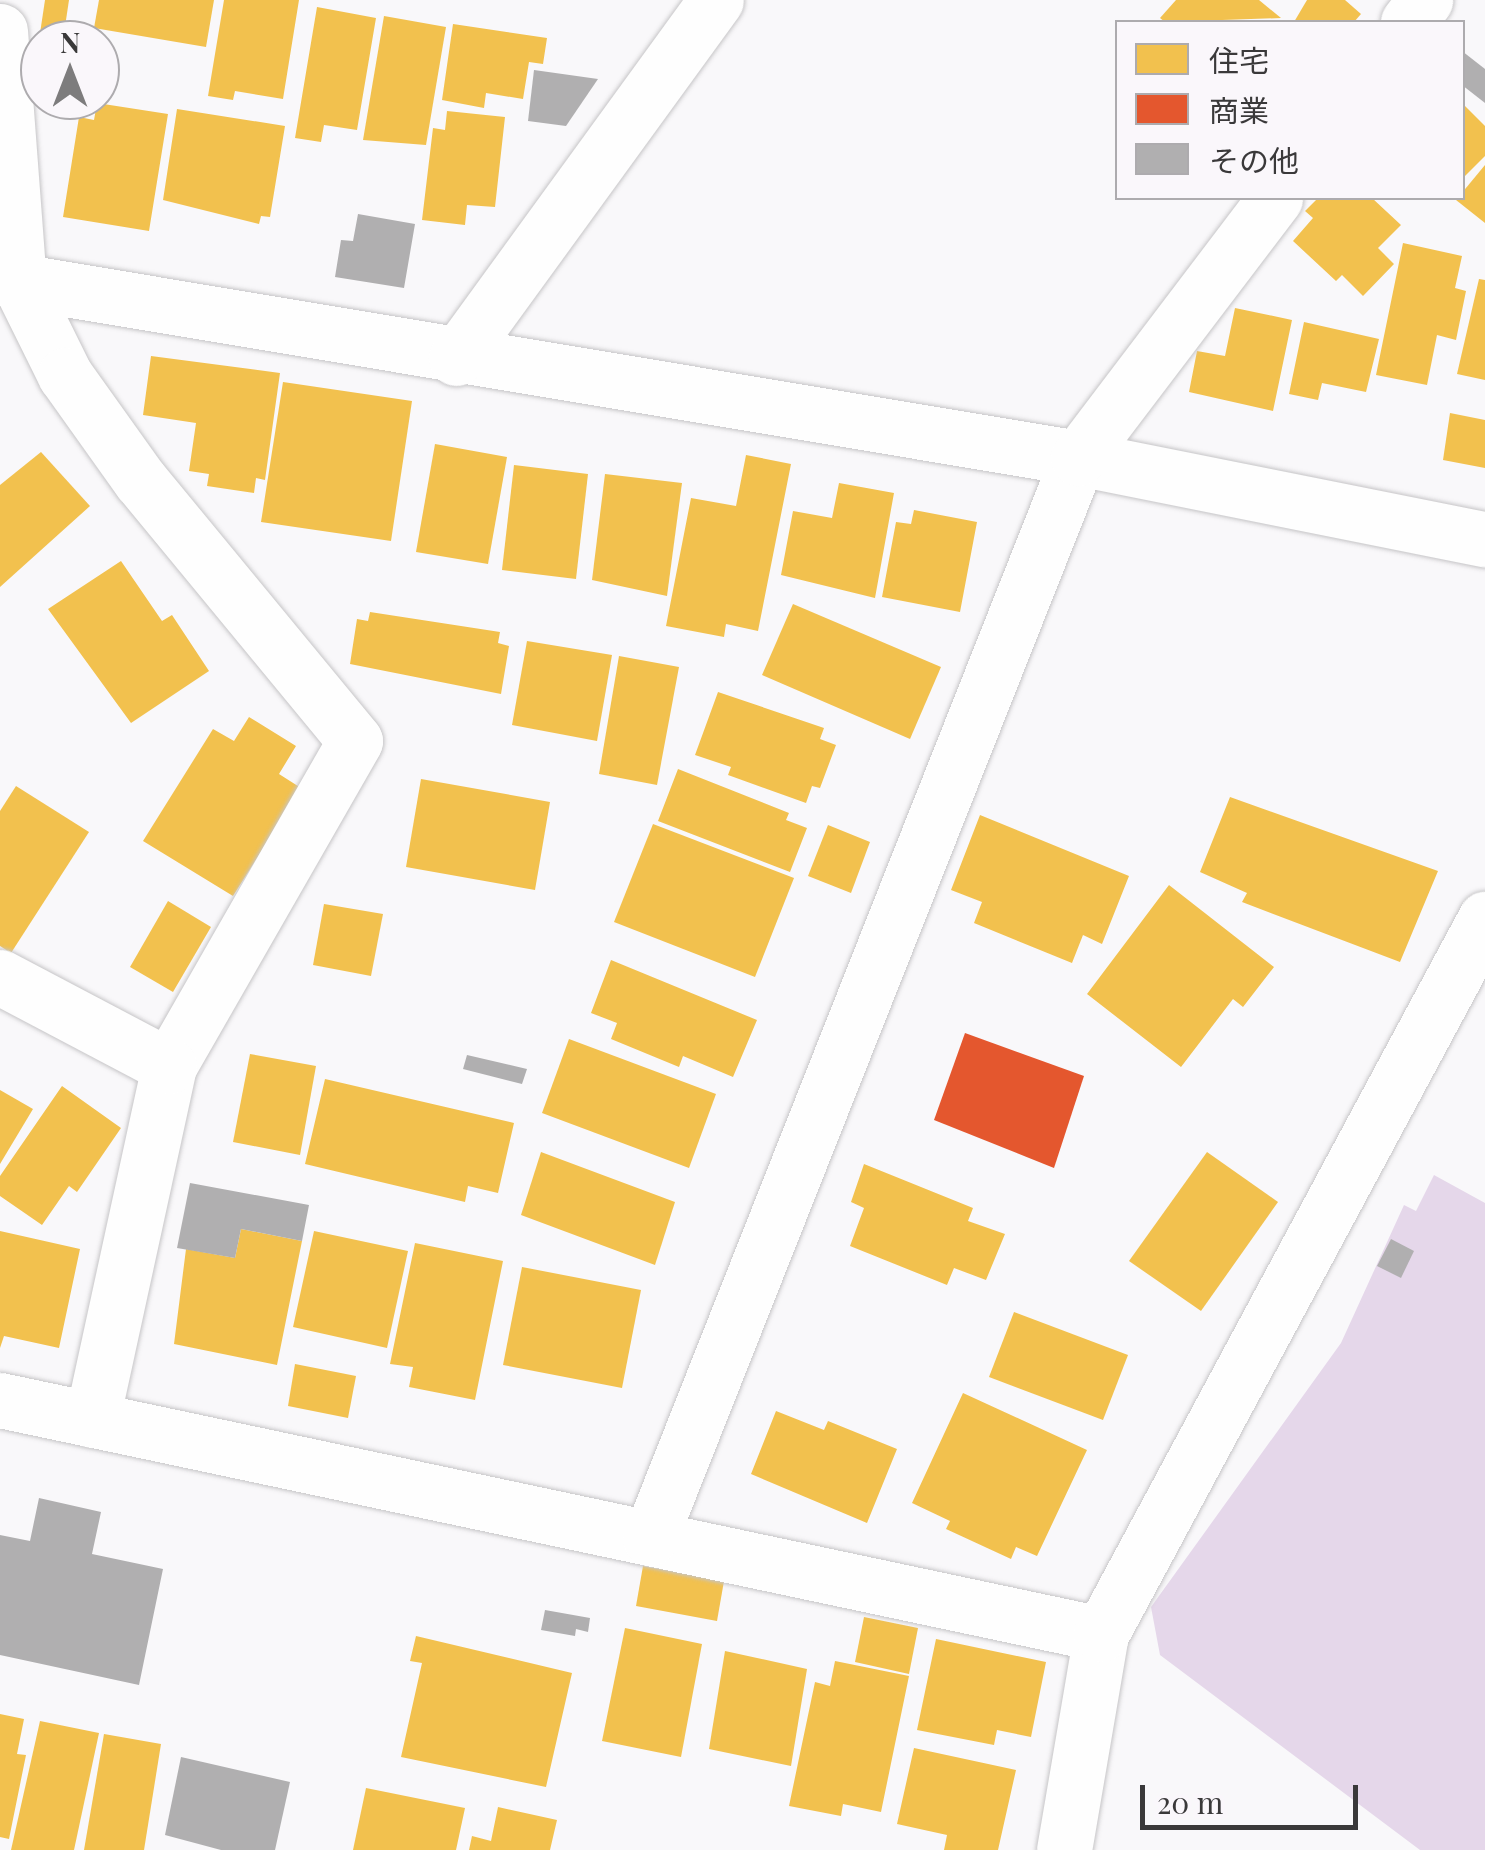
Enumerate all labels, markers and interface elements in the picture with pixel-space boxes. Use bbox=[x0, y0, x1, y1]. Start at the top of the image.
north arrow bbox=[20, 20, 120, 120]
legend bbox=[1115, 20, 1465, 200]
text: N bbox=[60, 23, 80, 60]
text: 住宅 bbox=[1209, 40, 1269, 80]
text: 商業 bbox=[1209, 90, 1269, 130]
text: その他 bbox=[1209, 140, 1299, 180]
scale bar bbox=[1145, 1765, 1362, 1827]
text: 20 m bbox=[1157, 1782, 1223, 1822]

